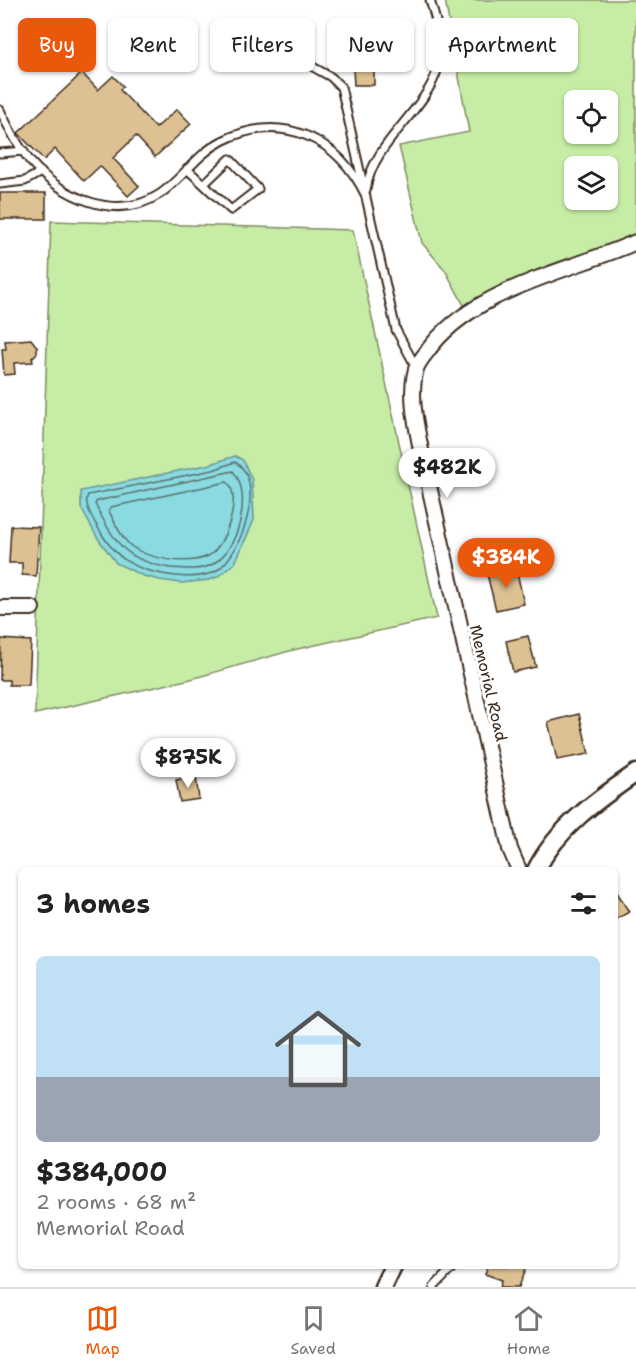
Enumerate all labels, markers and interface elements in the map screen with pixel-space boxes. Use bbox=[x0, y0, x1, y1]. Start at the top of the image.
chip: Buy bbox=[18, 18, 96, 72]
chip: Rent bbox=[108, 18, 198, 72]
chip: Filters bbox=[210, 18, 315, 72]
chip: New bbox=[327, 18, 414, 72]
chip: Apartment bbox=[426, 18, 578, 72]
map controls bbox=[564, 90, 618, 210]
button: locate bbox=[564, 90, 618, 144]
button: layers bbox=[564, 156, 618, 210]
pin: $482K bbox=[405, 448, 489, 499]
text: $482K bbox=[413, 454, 481, 480]
pin: $384K bbox=[464, 538, 548, 589]
text: $384K bbox=[472, 544, 540, 570]
street label: Memorial Road bbox=[465, 623, 512, 743]
pin: $875K bbox=[146, 738, 230, 789]
text: $875K bbox=[154, 744, 222, 770]
text: 3 homes bbox=[36, 886, 150, 921]
icon: filters bbox=[567, 887, 600, 920]
icon: home bbox=[264, 995, 372, 1103]
text: $384,000 bbox=[36, 1154, 167, 1189]
text: 2 rooms · 68 m² bbox=[36, 1189, 196, 1215]
text: Memorial Road bbox=[36, 1215, 185, 1241]
tab: Map bbox=[85, 1302, 120, 1359]
tab: Saved bbox=[290, 1302, 336, 1359]
tab: Home bbox=[507, 1302, 551, 1359]

